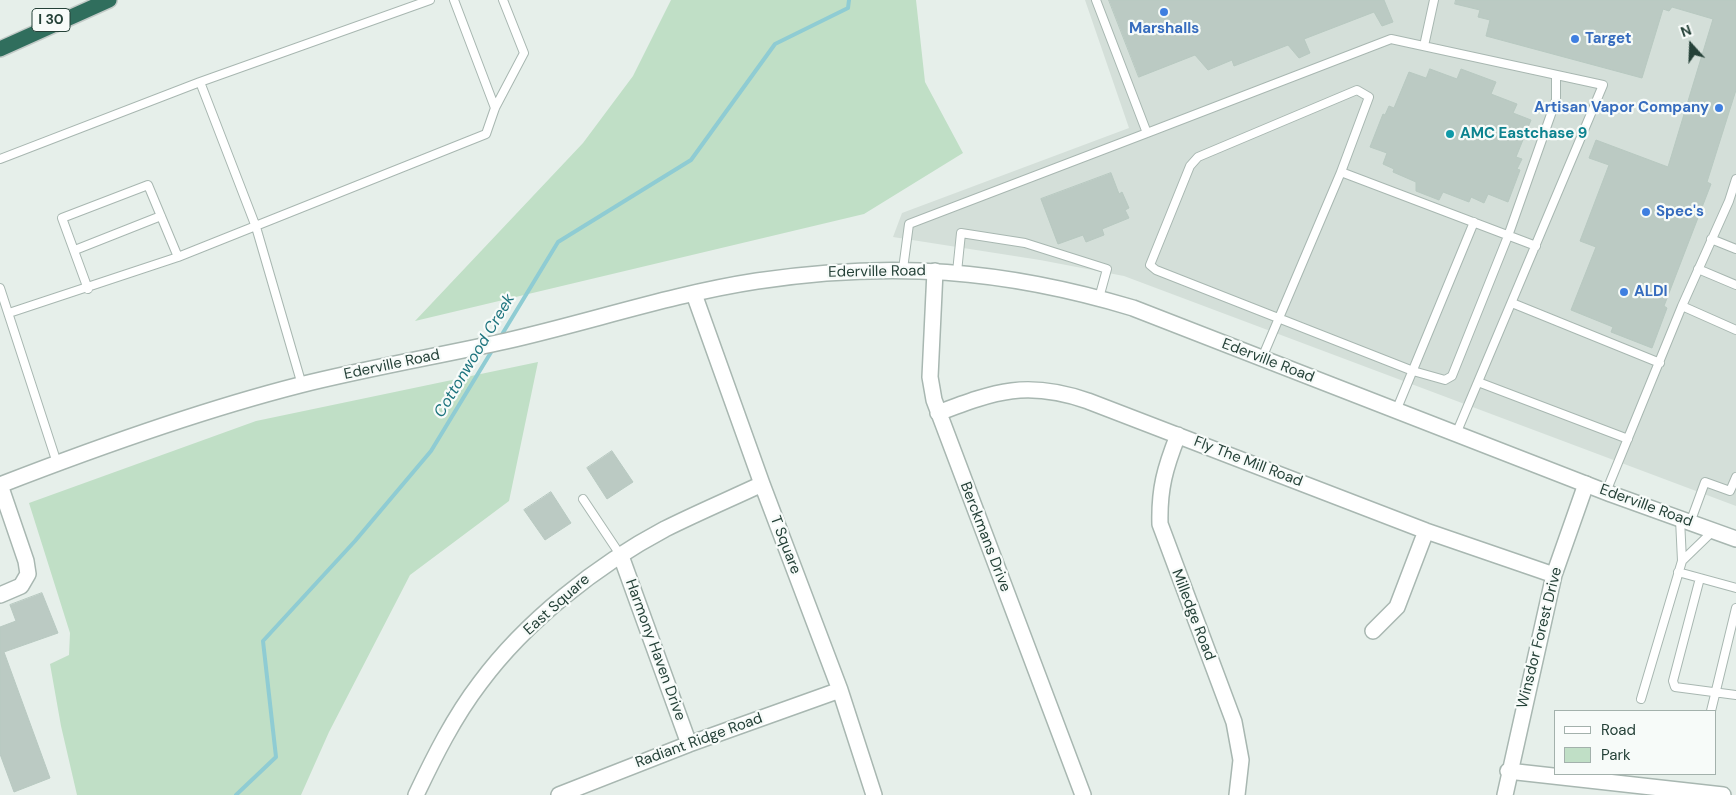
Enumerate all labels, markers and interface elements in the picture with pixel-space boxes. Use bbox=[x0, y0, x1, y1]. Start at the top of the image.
marker: Marshalls bbox=[1158, 6, 1170, 18]
road number: I 30 bbox=[32, 8, 70, 32]
place label: Marshalls bbox=[1129, 20, 1199, 38]
north arrow bbox=[1666, 20, 1716, 70]
text: N bbox=[1678, 21, 1694, 41]
place label: Target bbox=[1585, 30, 1631, 48]
marker: Target bbox=[1569, 33, 1581, 45]
place label: Artisan Vapor Company bbox=[1534, 99, 1709, 117]
marker: Artisan Vapor Company bbox=[1713, 102, 1725, 114]
place label: AMC Eastchase 9 bbox=[1460, 125, 1587, 143]
marker: AMC Eastchase 9 bbox=[1444, 128, 1456, 140]
place label: Spec's bbox=[1656, 203, 1704, 221]
marker: Spec's bbox=[1640, 206, 1652, 218]
street label: Ederville Road bbox=[828, 262, 926, 282]
place label: ALDI bbox=[1634, 283, 1668, 301]
marker: ALDI bbox=[1618, 286, 1630, 298]
water label: Cottonwood Creek bbox=[431, 291, 519, 421]
street label: Ederville Road bbox=[1219, 335, 1317, 387]
street label: Ederville Road bbox=[342, 346, 442, 384]
street label: Fly The Mill Road bbox=[1191, 433, 1305, 491]
street label: Berckmans Drive bbox=[956, 480, 1014, 594]
street label: Ederville Road bbox=[1597, 481, 1695, 531]
street label: T Square bbox=[766, 513, 804, 577]
street label: Winsdor Forest Drive bbox=[1514, 565, 1566, 711]
street label: Milledge Road bbox=[1167, 567, 1219, 663]
street label: East Square bbox=[520, 571, 594, 639]
street label: Harmony Haven Drive bbox=[621, 577, 689, 723]
street label: Radiant Ridge Road bbox=[633, 710, 765, 772]
legend bbox=[1554, 710, 1716, 775]
text: Road bbox=[1601, 720, 1636, 740]
text: Park bbox=[1601, 745, 1631, 765]

